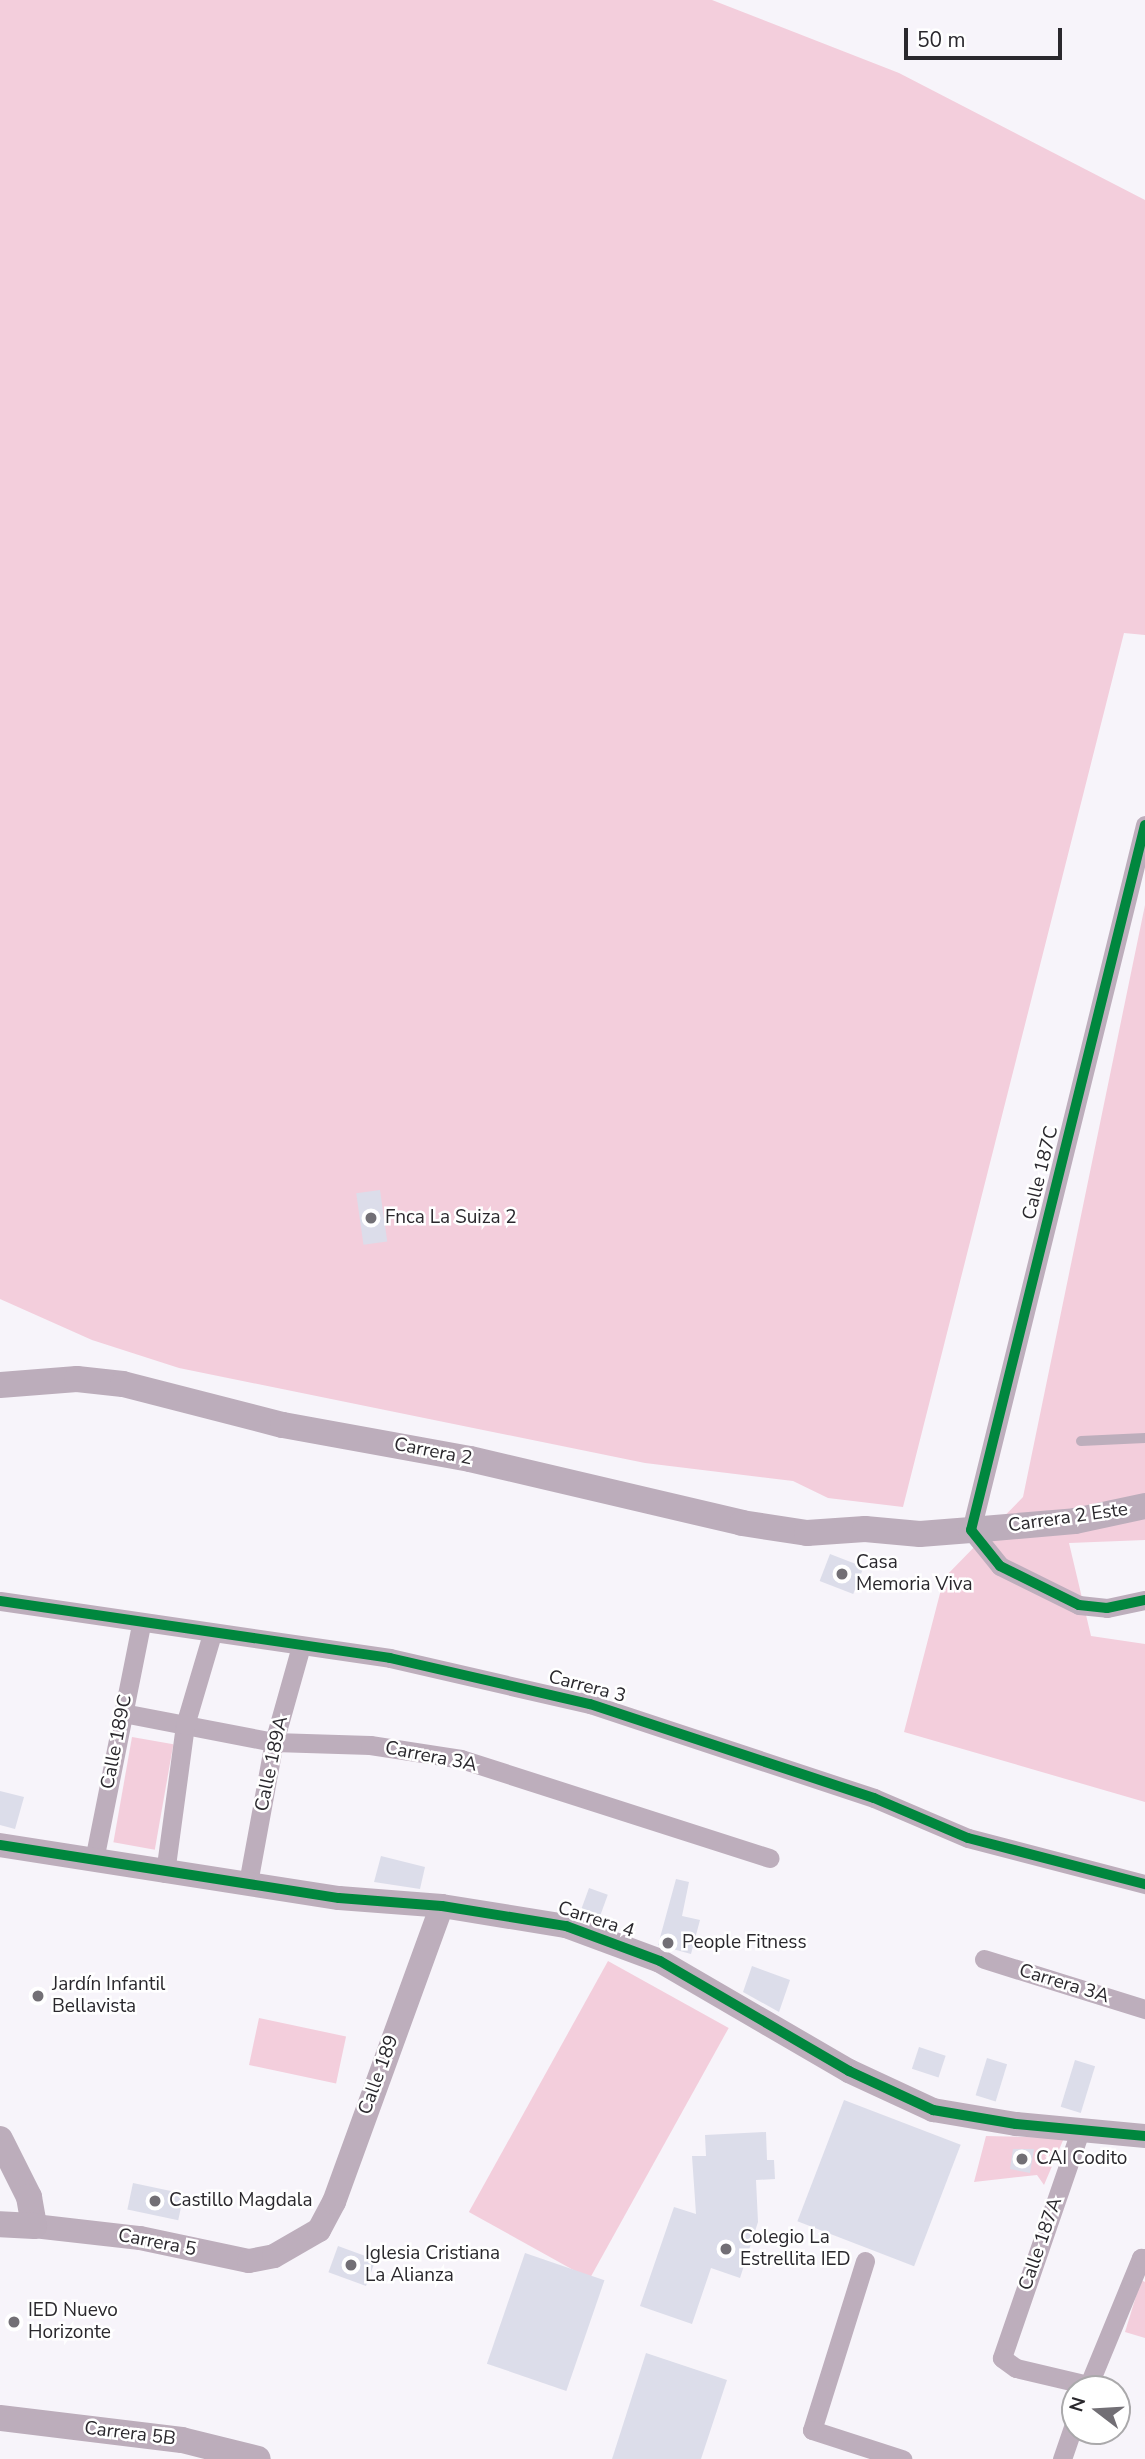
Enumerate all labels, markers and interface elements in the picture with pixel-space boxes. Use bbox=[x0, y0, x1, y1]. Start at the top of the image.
scale bar bbox=[907, 14, 1064, 58]
text: 50 m bbox=[917, 26, 966, 54]
street label: Calle 187C bbox=[1018, 1124, 1064, 1222]
place label: Fnca La Suiza 2 bbox=[385, 1207, 517, 1229]
marker: Fnca La Suiza 2 bbox=[363, 1210, 379, 1226]
street label: Carrera 2 bbox=[392, 1433, 474, 1471]
street label: Carrera 2 Este bbox=[1007, 1498, 1129, 1538]
place label: Casa Memoria Viva bbox=[856, 1552, 973, 1596]
marker: Casa Memoria Viva bbox=[834, 1566, 850, 1582]
street label: Carrera 3 bbox=[546, 1666, 628, 1708]
street label: Calle 189C bbox=[97, 1693, 137, 1791]
street label: Calle 189A bbox=[251, 1714, 293, 1814]
street label: Carrera 3A bbox=[383, 1737, 479, 1777]
street label: Carrera 4 bbox=[555, 1897, 637, 1943]
place label: People Fitness bbox=[682, 1932, 807, 1954]
marker: People Fitness bbox=[660, 1935, 676, 1951]
street label: Carrera 3A bbox=[1016, 1959, 1112, 2009]
place label: Jardín Infantil Bellavista bbox=[52, 1974, 165, 2018]
marker: Jardín Infantil Bellavista bbox=[30, 1988, 46, 2004]
street label: Calle 189 bbox=[354, 2032, 404, 2118]
place label: CAI Codito bbox=[1036, 2148, 1127, 2170]
marker: CAI Codito bbox=[1014, 2151, 1030, 2167]
place label: Castillo Magdala bbox=[169, 2190, 313, 2212]
marker: Castillo Magdala bbox=[147, 2193, 163, 2209]
street label: Calle 187A bbox=[1014, 2195, 1068, 2293]
street label: Carrera 5 bbox=[116, 2224, 198, 2262]
place label: Colegio La Estrellita IED bbox=[740, 2227, 851, 2271]
marker: Colegio La Estrellita IED bbox=[718, 2241, 734, 2257]
place label: Iglesia Cristiana La Alianza bbox=[365, 2243, 500, 2287]
marker: Iglesia Cristiana La Alianza bbox=[343, 2257, 359, 2273]
place label: IED Nuevo Horizonte bbox=[28, 2300, 118, 2344]
marker: IED Nuevo Horizonte bbox=[6, 2314, 22, 2330]
north arrow bbox=[1061, 2375, 1131, 2445]
text: N bbox=[1063, 2394, 1092, 2415]
street label: Carrera 5B bbox=[83, 2417, 177, 2451]

